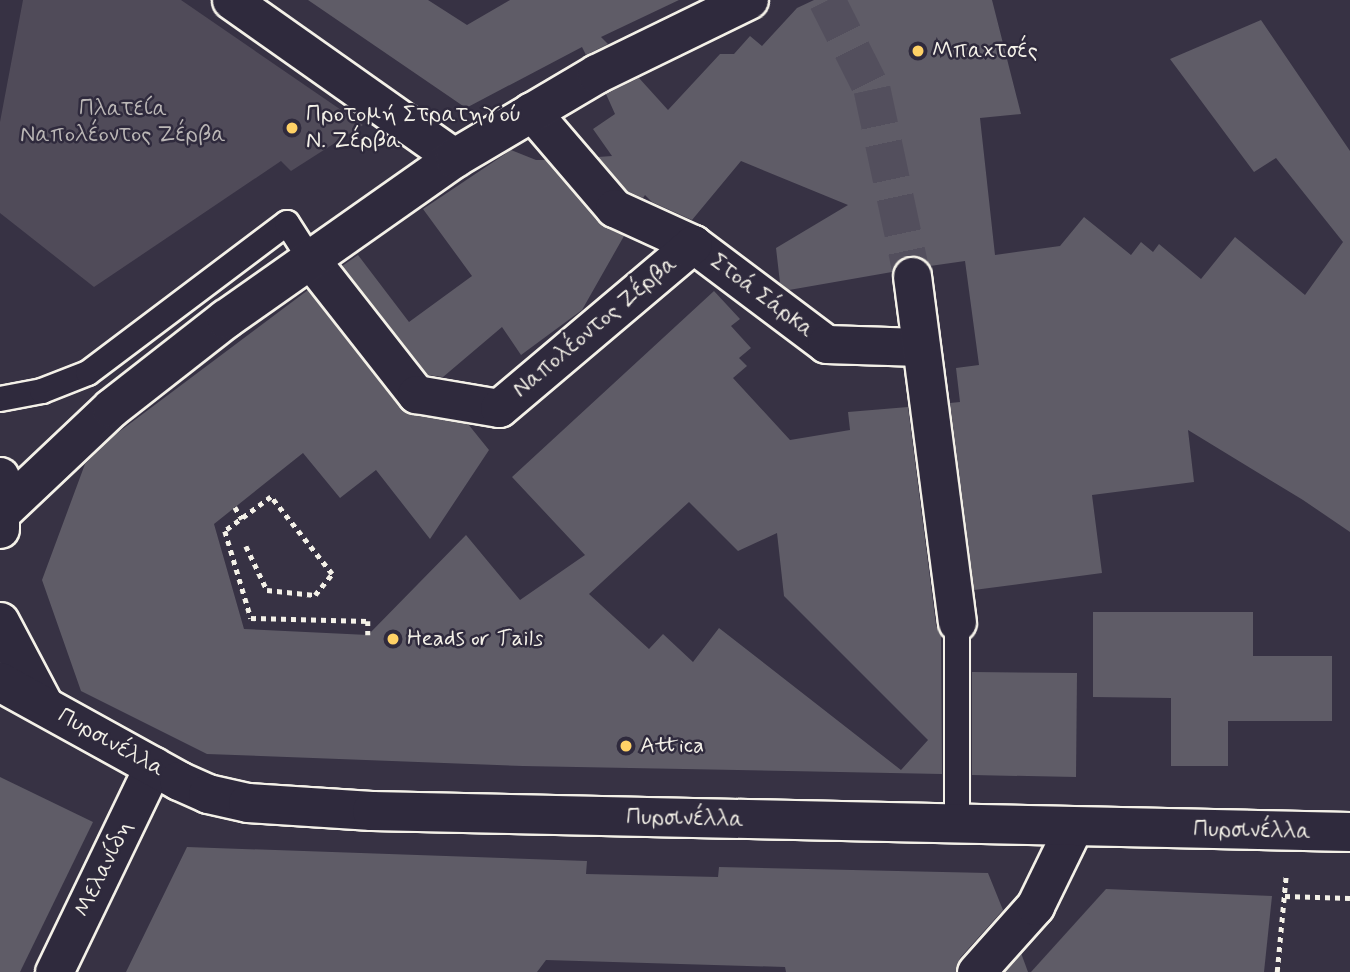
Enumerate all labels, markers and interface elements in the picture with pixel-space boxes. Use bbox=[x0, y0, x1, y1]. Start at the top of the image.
place label: Μπαχτσές bbox=[932, 37, 1038, 65]
marker: Μπαχτσές bbox=[910, 43, 926, 59]
park label: Πλατεία Ναπολέοντος Ζέρβα bbox=[20, 95, 226, 149]
place label: Προτομή Στρατηγού Ν. Ζέρβα bbox=[306, 101, 521, 155]
marker: Προτομή Στρατηγού Ν. Ζέρβα bbox=[284, 120, 300, 136]
street label: Στοά Σάρκα bbox=[704, 248, 820, 344]
street label: Ναπολέοντος Ζέρβα bbox=[507, 250, 683, 404]
place label: Heads or Tails bbox=[407, 625, 539, 653]
marker: Heads or Tails bbox=[385, 631, 401, 647]
street label: Πυρσινέλλα bbox=[53, 702, 169, 784]
place label: Attica bbox=[640, 732, 704, 760]
marker: Attica bbox=[618, 738, 634, 754]
street label: Πυρσινέλλα bbox=[626, 804, 744, 834]
street label: Μελανίδη bbox=[69, 816, 139, 922]
street label: Πυρσινέλλα bbox=[1193, 816, 1311, 846]

